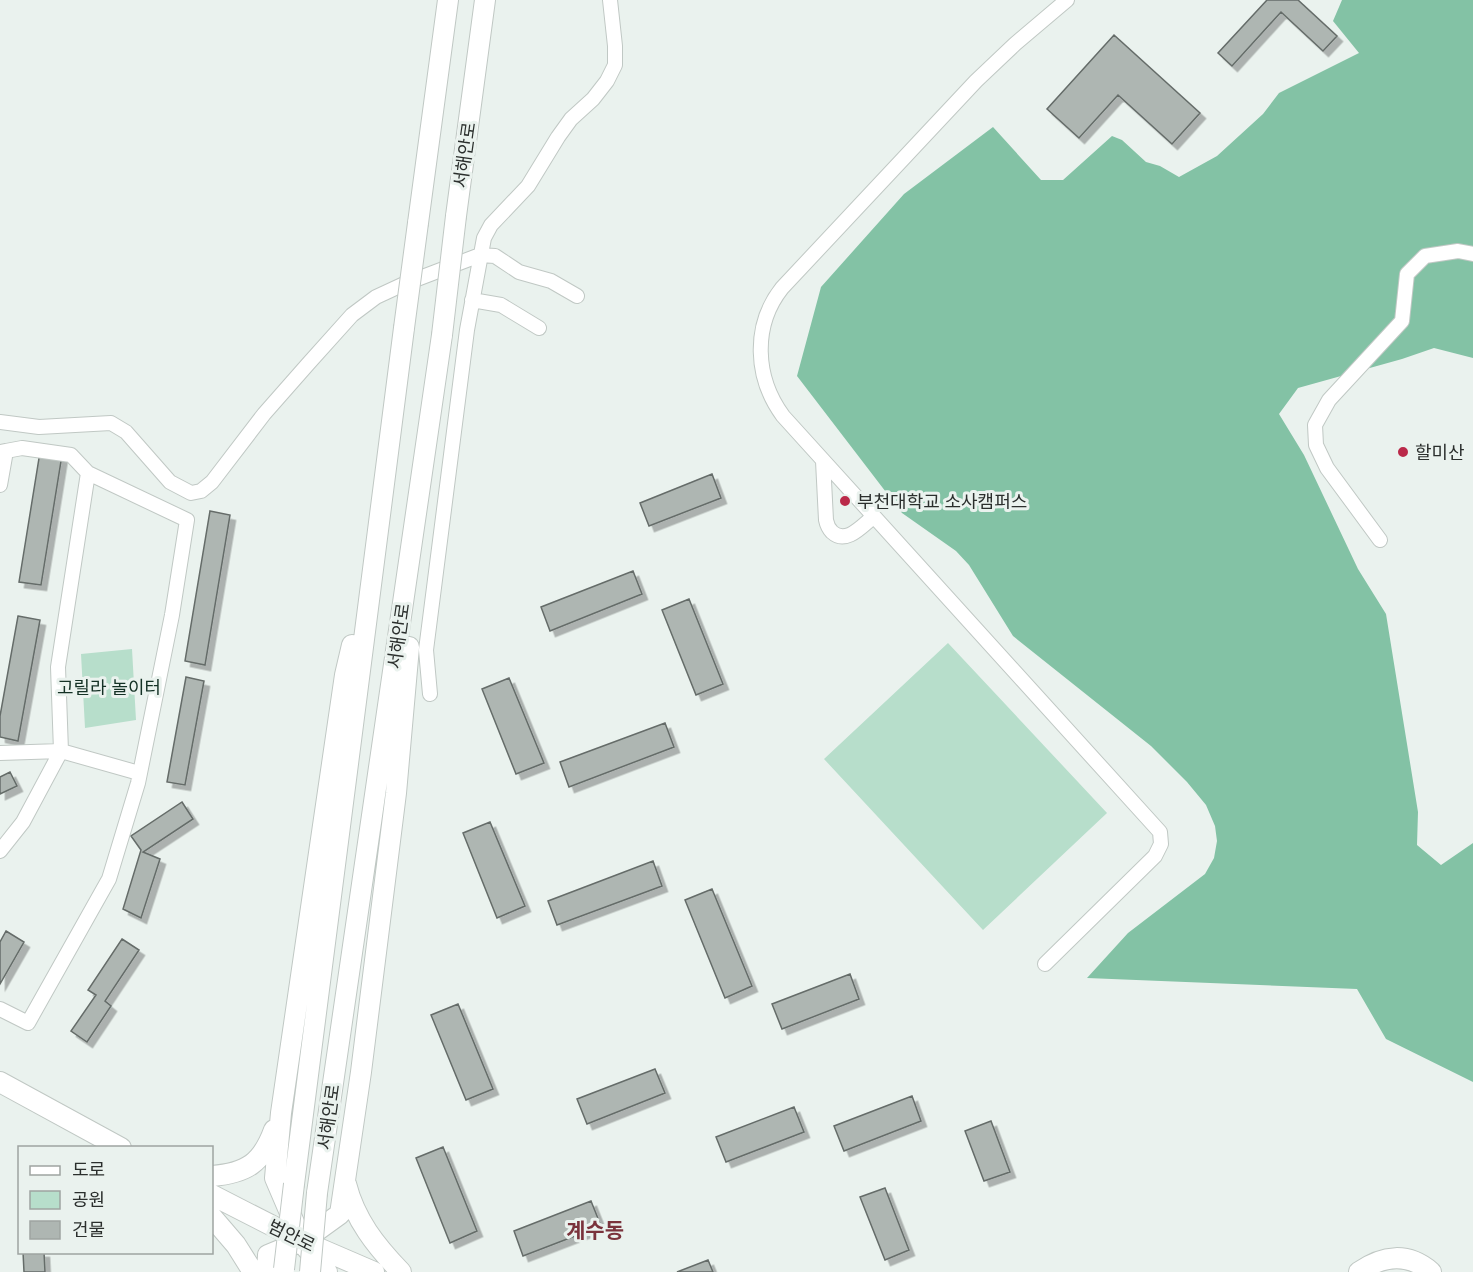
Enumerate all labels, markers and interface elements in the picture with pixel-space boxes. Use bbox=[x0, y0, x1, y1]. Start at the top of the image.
street label: 서해안로 bbox=[448, 121, 480, 189]
place label: 할미산 bbox=[1415, 440, 1465, 464]
marker: 할미산 bbox=[1396, 445, 1410, 459]
place label: 부천대학교 소사캠퍼스 bbox=[857, 489, 1027, 513]
marker: 부천대학교 소사캠퍼스 bbox=[838, 494, 852, 508]
street label: 서해안로 bbox=[382, 602, 414, 670]
park label: 고릴라 놀이터 bbox=[57, 675, 161, 699]
street label: 서해안로 bbox=[312, 1083, 344, 1151]
legend bbox=[18, 1146, 213, 1254]
text: 도로 bbox=[72, 1157, 105, 1181]
text: 공원 bbox=[72, 1187, 105, 1211]
street label: 범안로 bbox=[264, 1213, 320, 1257]
district label: 계수동 bbox=[566, 1216, 624, 1244]
text: 건물 bbox=[72, 1217, 105, 1241]

